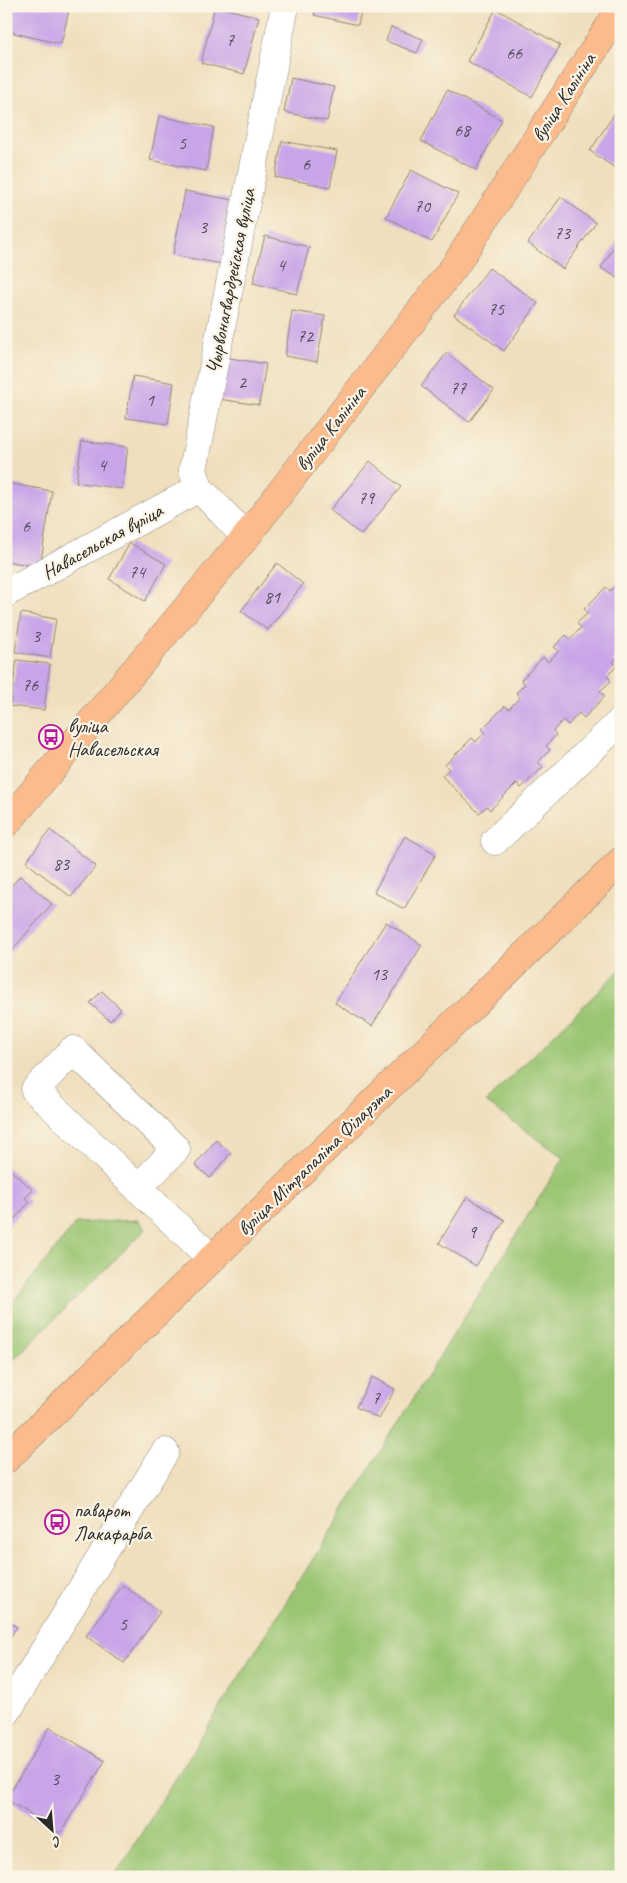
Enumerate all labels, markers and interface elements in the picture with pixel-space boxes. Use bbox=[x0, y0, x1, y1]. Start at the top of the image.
house number: 7 bbox=[226, 29, 235, 51]
house number: 66 bbox=[506, 42, 523, 64]
street label: вуліца Калініна bbox=[525, 47, 602, 146]
house number: 68 bbox=[454, 119, 472, 141]
house number: 5 bbox=[178, 132, 187, 154]
house number: 6 bbox=[302, 153, 311, 175]
street label: Чырвонагвардзейская вуліца bbox=[200, 185, 261, 376]
house number: 70 bbox=[414, 195, 432, 217]
house number: 3 bbox=[199, 216, 209, 238]
house number: 73 bbox=[554, 222, 572, 244]
house number: 4 bbox=[277, 254, 287, 276]
house number: 75 bbox=[488, 298, 505, 320]
house number: 72 bbox=[297, 325, 315, 347]
house number: 2 bbox=[238, 371, 248, 393]
house number: 77 bbox=[450, 377, 467, 399]
street label: вуліца Калініна bbox=[290, 380, 372, 476]
house number: 1 bbox=[146, 389, 155, 411]
house number: 4 bbox=[98, 454, 108, 476]
house number: 79 bbox=[358, 487, 376, 509]
street label: Навасельская вуліца bbox=[37, 497, 168, 585]
house number: 6 bbox=[22, 515, 31, 537]
house number: 74 bbox=[129, 561, 147, 583]
house number: 81 bbox=[264, 586, 281, 608]
house number: 3 bbox=[32, 625, 42, 647]
house number: 76 bbox=[22, 674, 39, 696]
place label: вуліца Навасельская bbox=[68, 714, 160, 762]
bus stop icon: вуліца Навасельская bbox=[38, 724, 64, 750]
house number: 83 bbox=[53, 853, 71, 875]
house number: 13 bbox=[371, 963, 389, 985]
street label: вуліца Мітрапаліта Філарэта bbox=[232, 1079, 398, 1241]
house number: 9 bbox=[468, 1221, 478, 1243]
house number: 7 bbox=[372, 1387, 381, 1409]
place label: паварот Лакафарба bbox=[74, 1498, 152, 1546]
bus stop icon: паварот Лакафарба bbox=[44, 1509, 70, 1535]
house number: 5 bbox=[119, 1613, 128, 1635]
house number: 3 bbox=[51, 1768, 61, 1790]
north arrow bbox=[28, 1806, 78, 1856]
text: С bbox=[49, 1832, 64, 1851]

